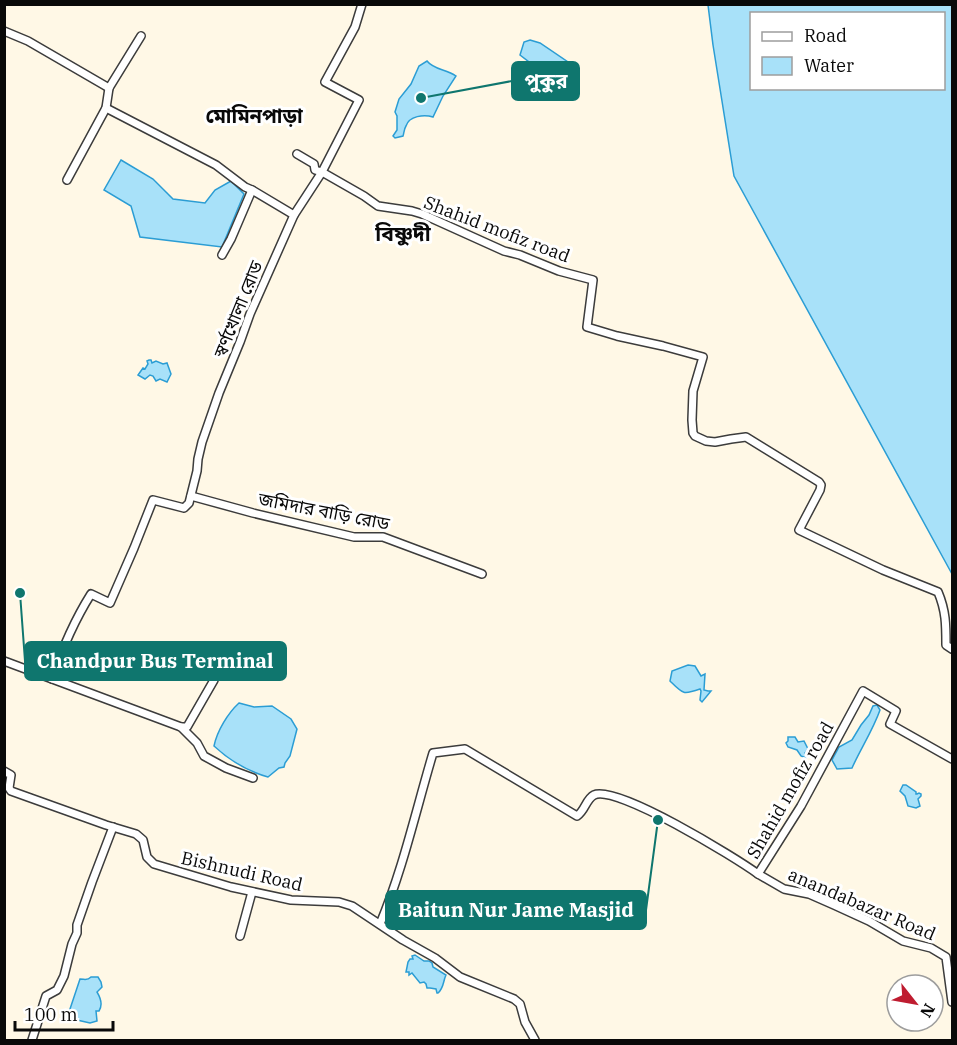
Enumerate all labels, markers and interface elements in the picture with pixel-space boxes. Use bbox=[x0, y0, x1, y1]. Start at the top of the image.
legend bbox=[750, 12, 945, 90]
text: Road bbox=[804, 24, 847, 47]
text: Water bbox=[804, 54, 854, 77]
callout: পুকুর bbox=[512, 62, 579, 100]
text: পুকুর bbox=[524, 67, 569, 94]
district label: মোমিনপাড়া bbox=[205, 102, 303, 129]
street label: Shahid mofiz road bbox=[421, 191, 573, 267]
district label: বিষ্ণুদী bbox=[374, 219, 432, 247]
street label: স্বর্ণখোলা রোড bbox=[208, 257, 268, 362]
street label: জমিদার বাড়ি রোড bbox=[255, 487, 392, 535]
callout: Chandpur Bus Terminal bbox=[25, 642, 286, 680]
text: Chandpur Bus Terminal bbox=[36, 647, 274, 674]
street label: Shahid mofiz road bbox=[741, 717, 839, 863]
street label: Bishnudi Road bbox=[179, 846, 305, 896]
street label: anandabazar Road bbox=[785, 863, 939, 945]
callout: Baitun Nur Jame Masjid bbox=[386, 891, 646, 929]
text: Baitun Nur Jame Masjid bbox=[398, 896, 634, 923]
north arrow bbox=[885, 973, 945, 1033]
scale bar bbox=[15, 994, 112, 1032]
text: N bbox=[916, 1000, 940, 1021]
text: 100 m bbox=[24, 1003, 78, 1026]

